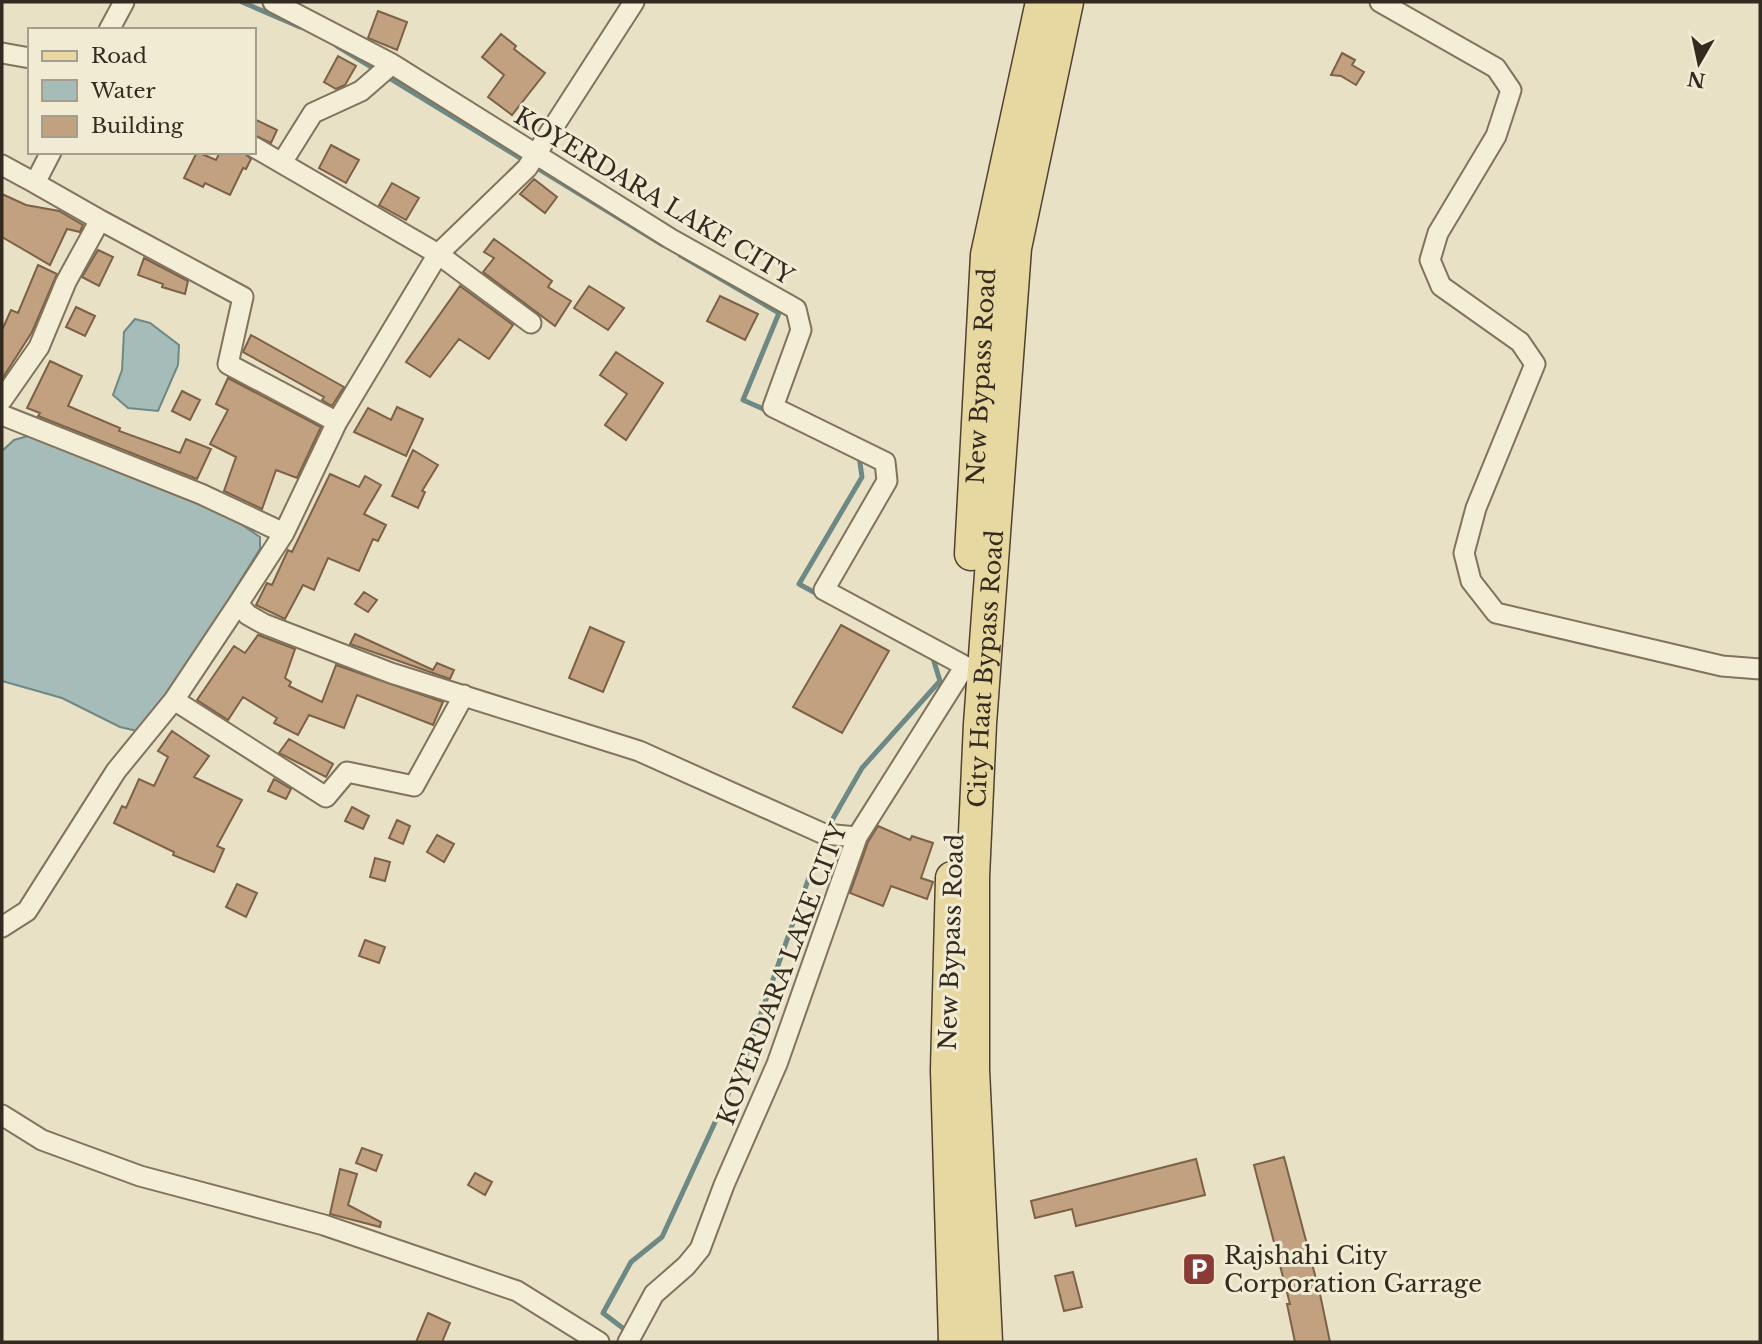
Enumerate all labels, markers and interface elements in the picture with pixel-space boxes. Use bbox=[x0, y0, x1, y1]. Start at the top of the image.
legend bbox=[28, 28, 256, 154]
north arrow bbox=[1664, 28, 1734, 98]
text: Road bbox=[91, 43, 147, 69]
text: N bbox=[1686, 67, 1707, 92]
text: Water bbox=[90, 78, 155, 104]
street label: KOYERDARA LAKE CITY bbox=[509, 101, 799, 291]
text: Building bbox=[91, 113, 184, 139]
street label: New Bypass Road bbox=[960, 267, 1001, 485]
street label: City Haat Bypass Road bbox=[962, 529, 1009, 808]
street label: KOYERDARA LAKE CITY bbox=[711, 819, 853, 1129]
street label: New Bypass Road bbox=[933, 833, 969, 1051]
place label: Rajshahi City Corporation Garrage bbox=[1224, 1241, 1482, 1298]
parking icon: Rajshahi City Corporation Garrage bbox=[1180, 1250, 1218, 1288]

